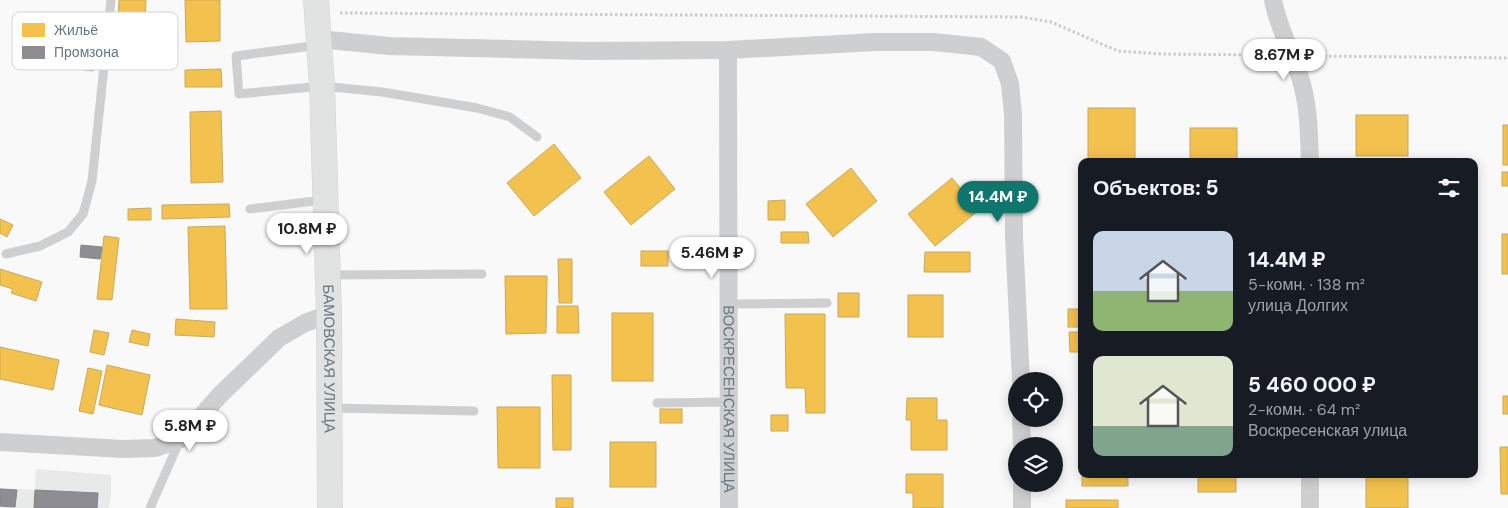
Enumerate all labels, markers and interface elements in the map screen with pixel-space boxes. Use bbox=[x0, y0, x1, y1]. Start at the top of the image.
legend bbox=[12, 12, 178, 70]
text: Жильё bbox=[54, 21, 98, 39]
pin: 8.67M ₽ bbox=[1238, 38, 1330, 81]
text: Промзона bbox=[54, 43, 119, 61]
text: 8.67M ₽ bbox=[1254, 44, 1314, 65]
text: Объектов: 5 bbox=[1093, 174, 1219, 202]
icon: filters bbox=[1435, 174, 1463, 202]
pin: 14.4M ₽ bbox=[952, 180, 1044, 223]
text: 14.4M ₽ bbox=[968, 186, 1028, 207]
pin: 10.8M ₽ bbox=[261, 212, 353, 255]
text: 10.8M ₽ bbox=[277, 218, 337, 239]
pin: 5.46M ₽ bbox=[666, 236, 758, 279]
text: 5.46M ₽ bbox=[681, 242, 743, 263]
text: 14.4M ₽ bbox=[1248, 246, 1326, 274]
icon: home bbox=[1133, 251, 1193, 311]
text: 5-комн. · 138 m² bbox=[1248, 274, 1365, 295]
street label: БАМОВСКАЯ УЛИЦА bbox=[318, 284, 340, 433]
text: улица Долгих bbox=[1248, 295, 1348, 316]
street label: ВОСКРЕСЕНСКАЯ УЛИЦА bbox=[719, 305, 739, 493]
text: 5 460 000 ₽ bbox=[1248, 371, 1376, 399]
map controls bbox=[1008, 372, 1063, 492]
button: locate bbox=[1008, 372, 1063, 427]
icon: home bbox=[1133, 376, 1193, 436]
text: 2-комн. · 64 m² bbox=[1248, 399, 1360, 420]
pin: 5.8M ₽ bbox=[149, 410, 231, 452]
text: 5.8M ₽ bbox=[164, 415, 216, 436]
text: Воскресенская улица bbox=[1248, 420, 1407, 441]
button: layers bbox=[1008, 437, 1063, 492]

